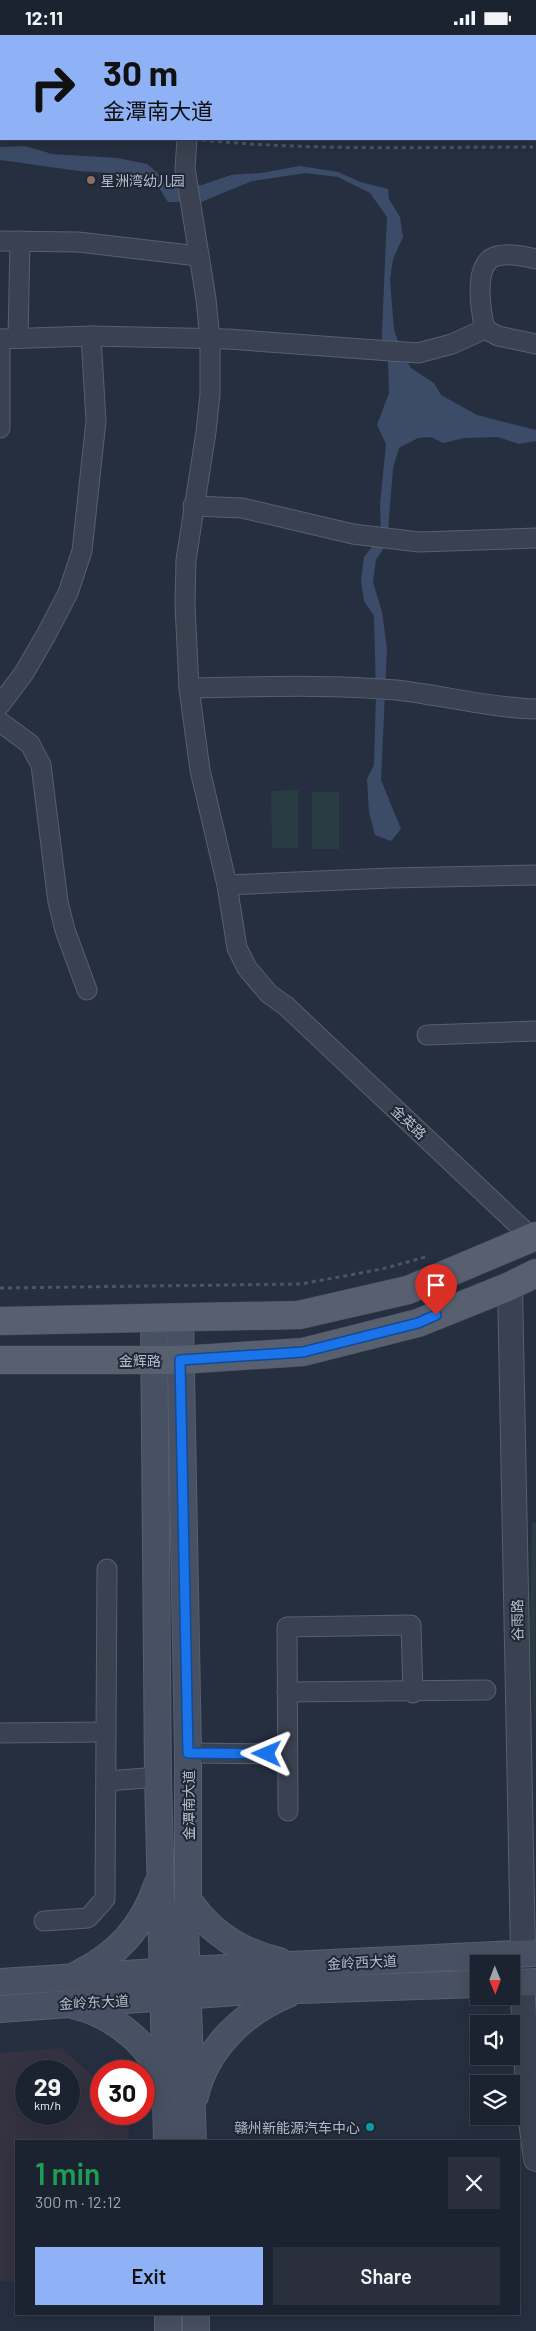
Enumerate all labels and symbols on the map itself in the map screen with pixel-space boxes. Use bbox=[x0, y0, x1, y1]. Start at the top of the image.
place label: 星洲湾幼儿园 bbox=[101, 172, 185, 189]
marker: 星洲湾幼儿园 bbox=[85, 174, 97, 186]
street label: 金英路 bbox=[388, 1101, 430, 1143]
pin bbox=[415, 1264, 457, 1315]
street label: 金辉路 bbox=[119, 1352, 161, 1369]
street label: 谷雨路 bbox=[508, 1599, 526, 1641]
position arrow bbox=[240, 1727, 292, 1779]
street label: 金潭南大道 bbox=[180, 1770, 197, 1840]
street label: 金岭西大道 bbox=[327, 1952, 397, 1972]
north arrow bbox=[470, 1955, 520, 2005]
street label: 金岭东大道 bbox=[59, 1992, 129, 2012]
speed limit sign: 30 bbox=[90, 2060, 155, 2125]
place label: 赣州新能源汽车中心 bbox=[234, 2119, 360, 2136]
marker: 赣州新能源汽车中心 bbox=[364, 2121, 376, 2133]

